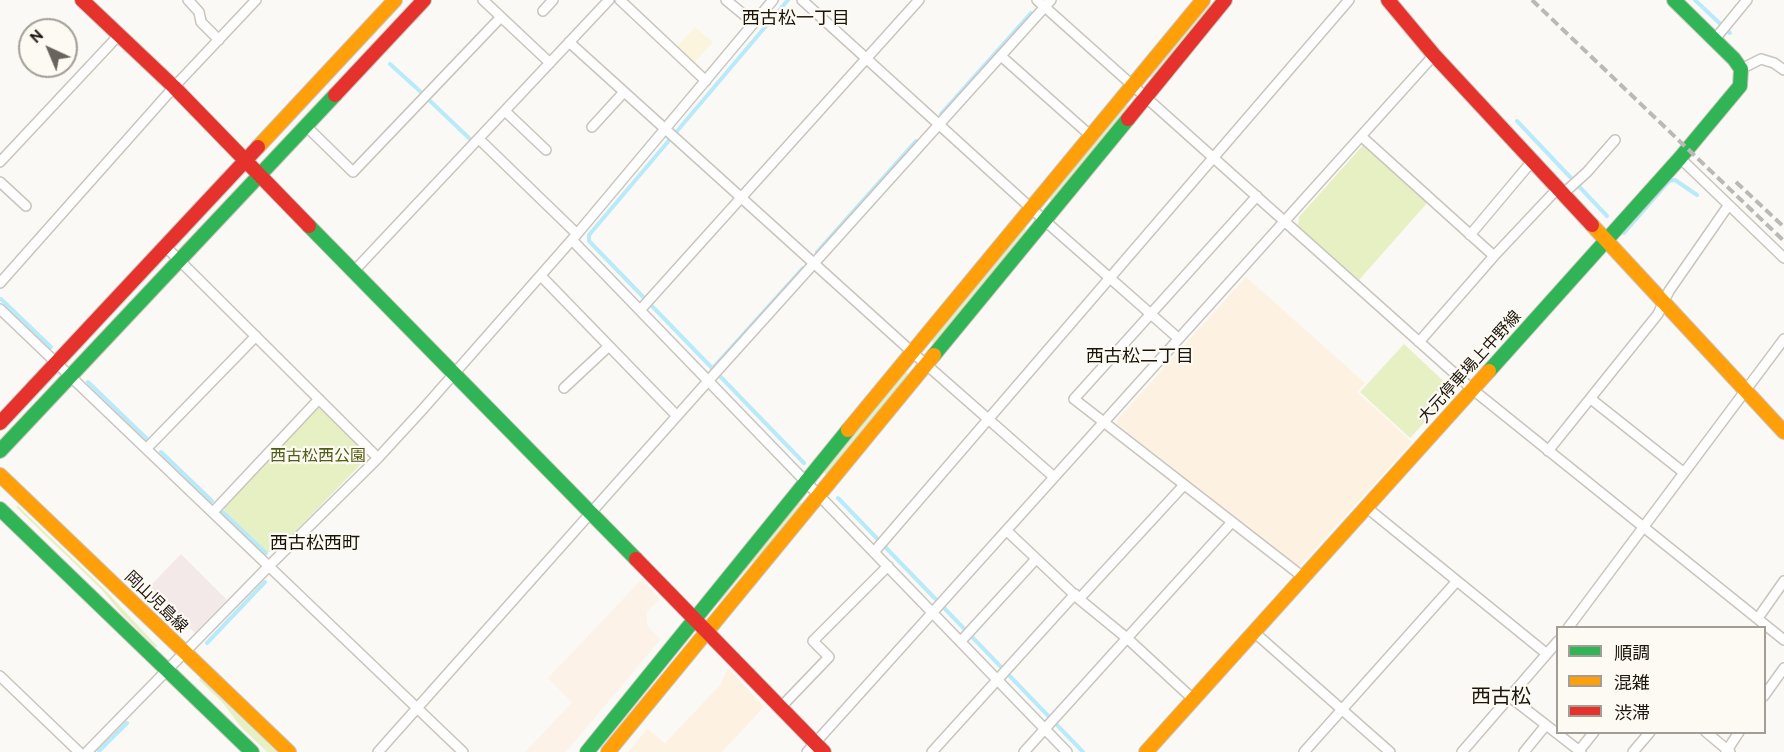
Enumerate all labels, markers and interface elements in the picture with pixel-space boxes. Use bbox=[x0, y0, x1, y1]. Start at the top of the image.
district label: 西古松一丁目 bbox=[742, 8, 850, 30]
north arrow bbox=[18, 18, 78, 78]
text: N bbox=[26, 25, 47, 47]
street label: 大元停車場上中野線 bbox=[1415, 307, 1525, 427]
district label: 西古松二丁目 bbox=[1086, 346, 1194, 368]
park label: 西古松西公園 bbox=[270, 446, 366, 466]
district label: 西古松西町 bbox=[270, 533, 360, 555]
street label: 岡山児島線 bbox=[121, 567, 191, 637]
legend bbox=[1556, 626, 1766, 734]
text: 順調 bbox=[1614, 642, 1650, 664]
text: 混雑 bbox=[1614, 672, 1650, 694]
district label: 西古松 bbox=[1471, 685, 1531, 709]
text: 渋滞 bbox=[1614, 702, 1650, 724]

